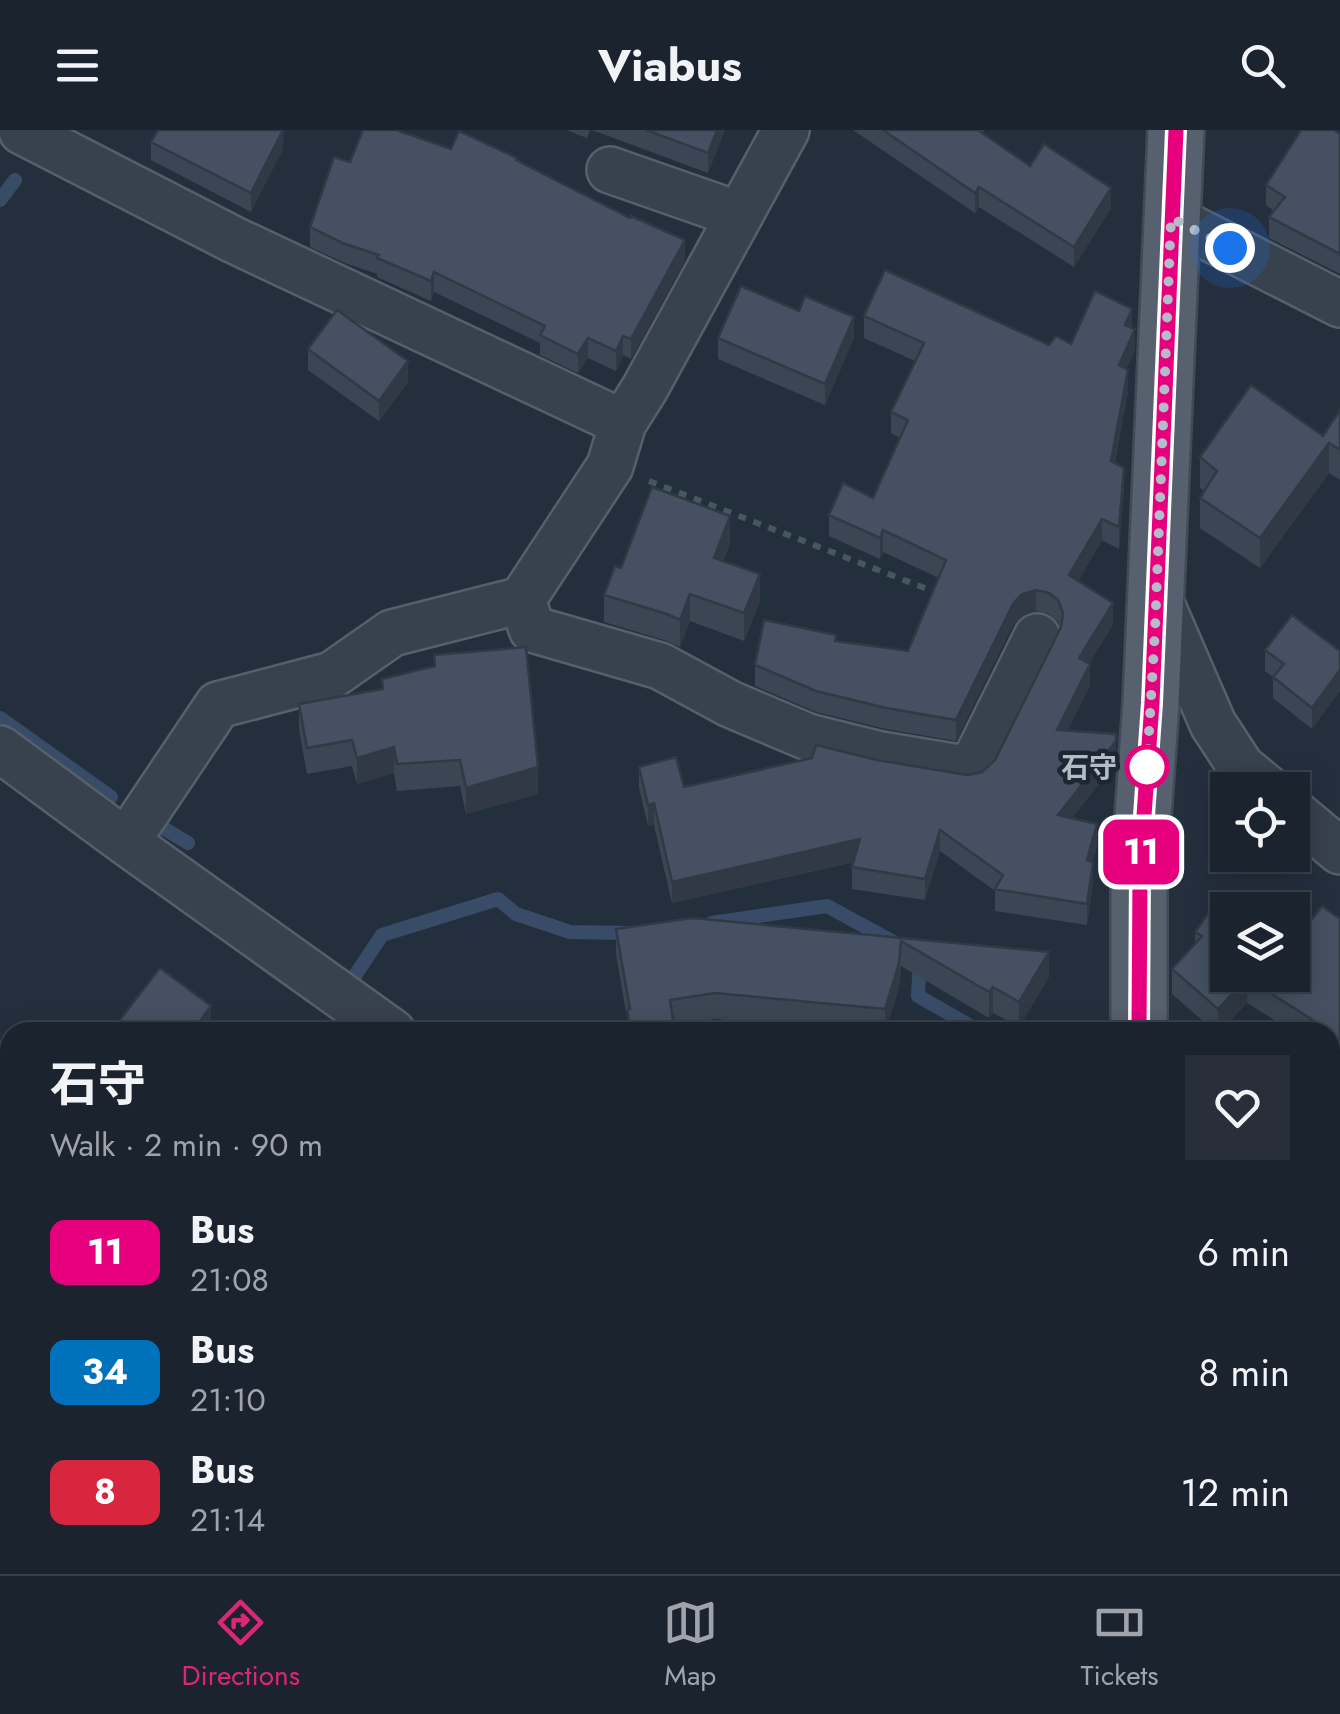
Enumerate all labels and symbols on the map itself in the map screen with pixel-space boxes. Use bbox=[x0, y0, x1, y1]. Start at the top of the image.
your location bbox=[1205, 223, 1255, 273]
marker: 石守 bbox=[1126, 746, 1168, 788]
place label: 石守 bbox=[1061, 747, 1117, 788]
line badge: 11 bbox=[1096, 820, 1186, 884]

